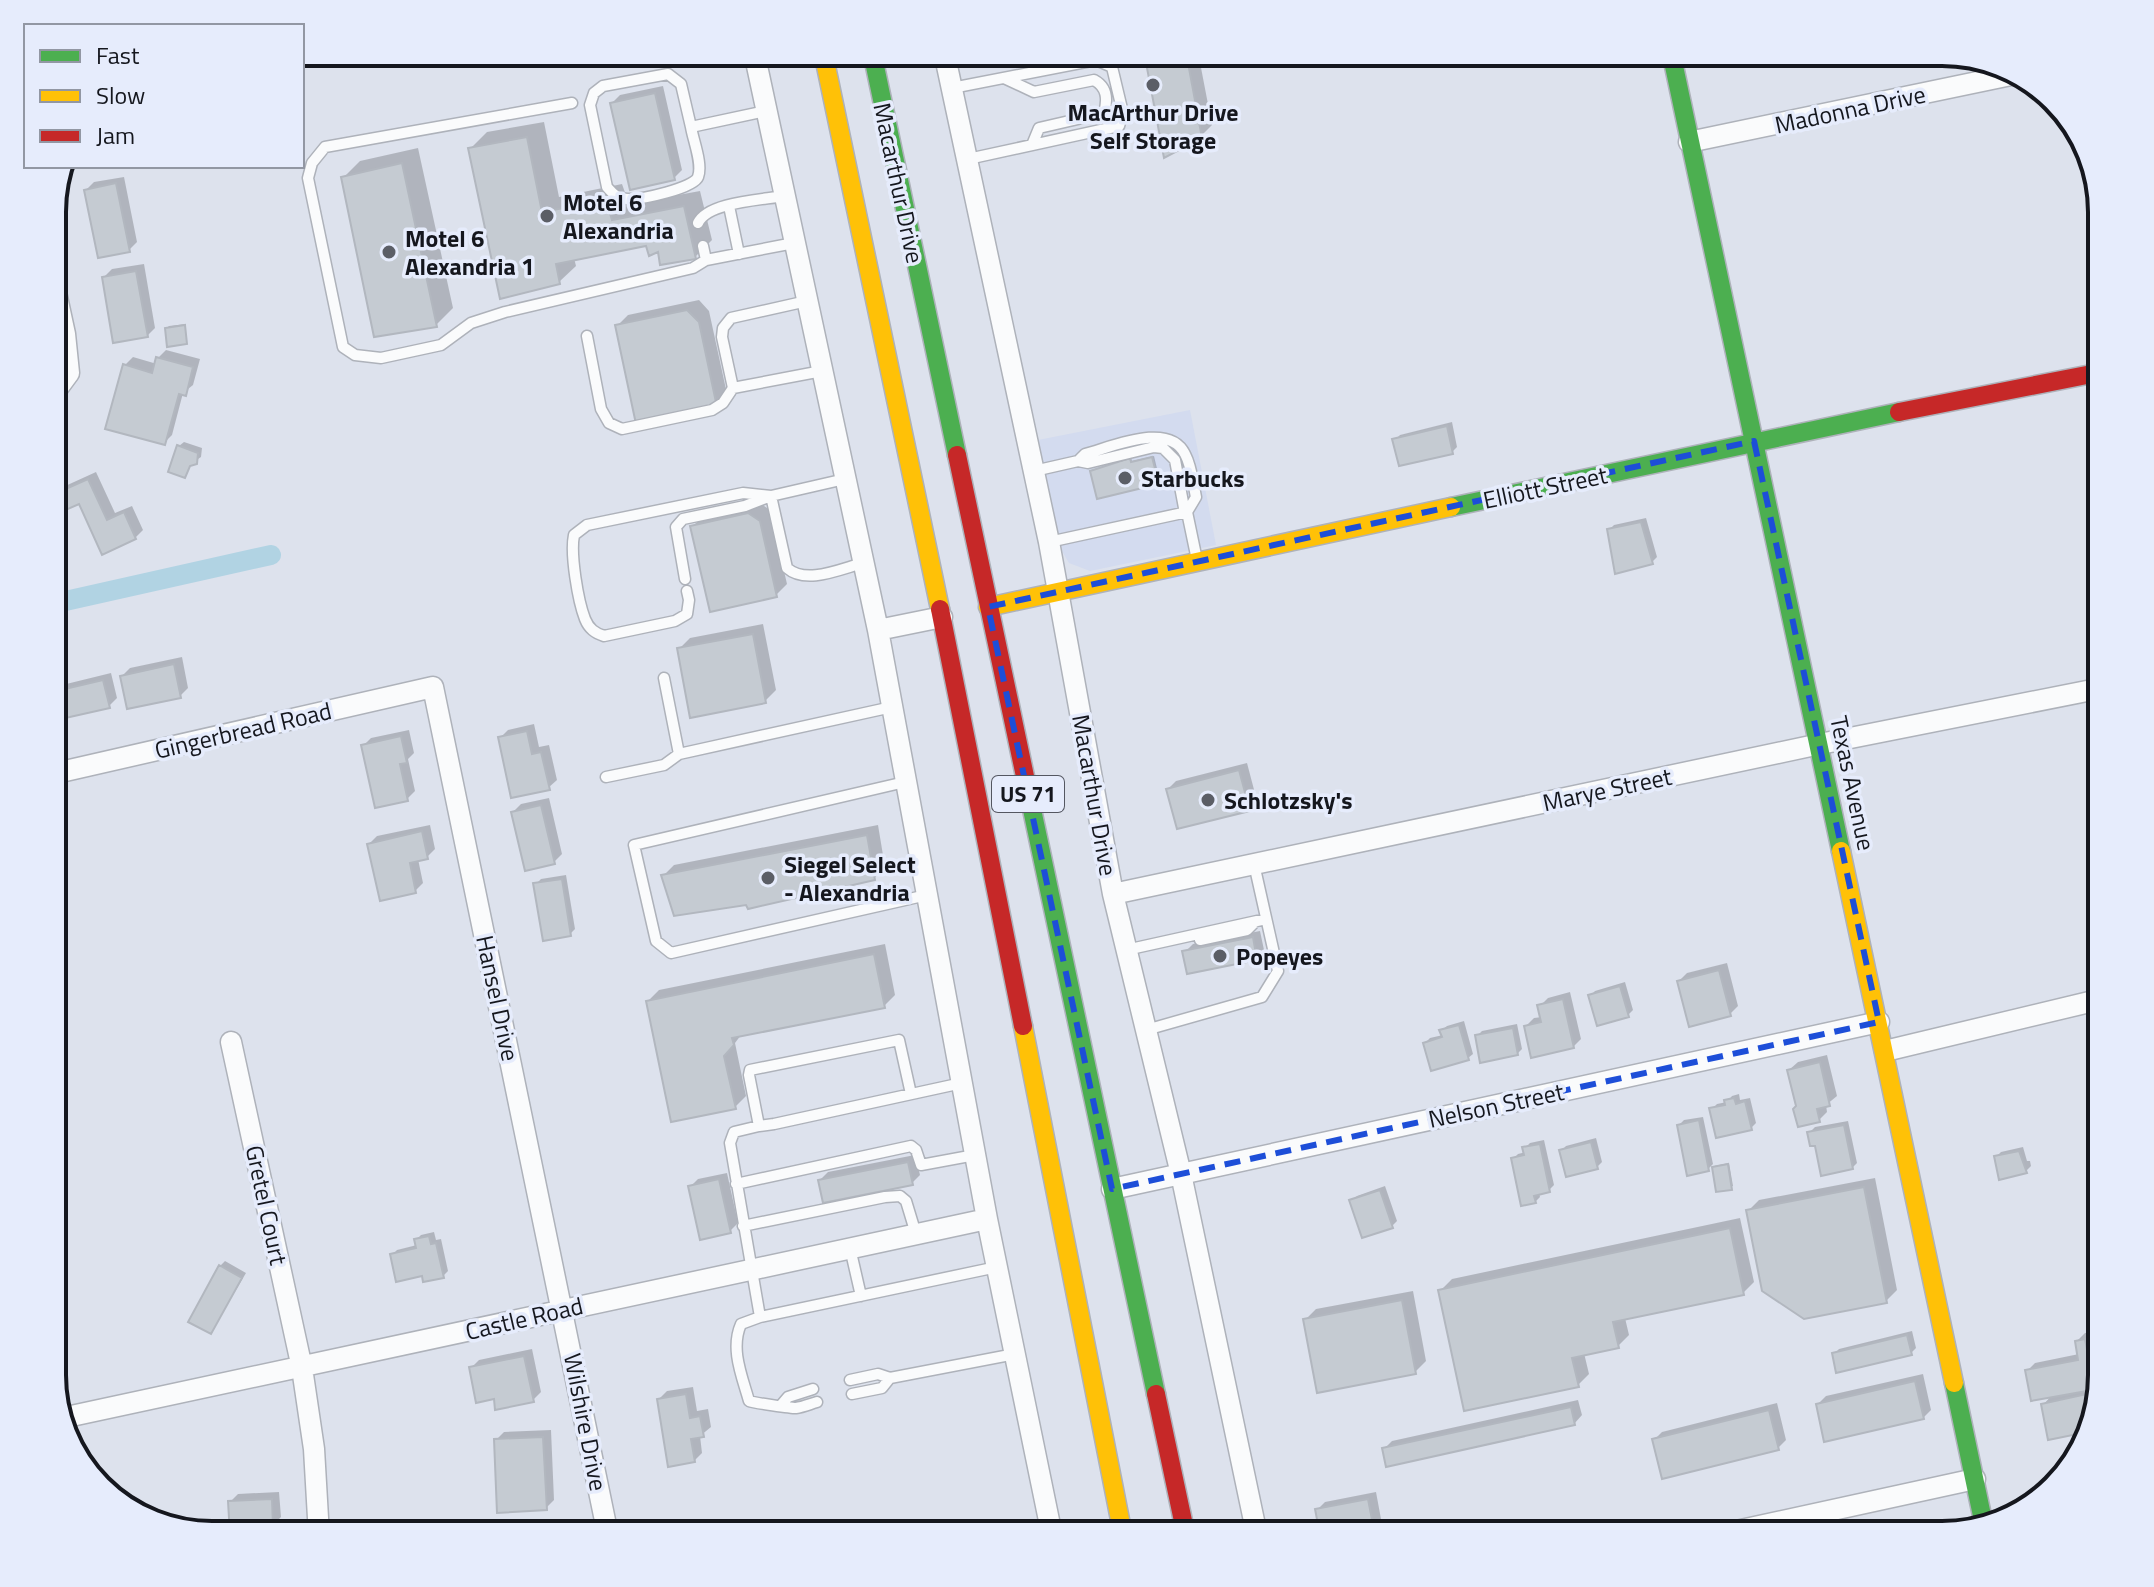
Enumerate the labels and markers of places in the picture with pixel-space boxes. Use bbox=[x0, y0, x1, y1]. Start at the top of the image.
marker: MacArthur Drive Self Storage bbox=[1144, 76, 1162, 94]
place label: MacArthur Drive Self Storage bbox=[1068, 94, 1238, 158]
place label: Motel 6 Alexandria bbox=[563, 184, 674, 248]
marker: Motel 6 Alexandria bbox=[538, 207, 556, 225]
place label: Motel 6 Alexandria 1 bbox=[405, 220, 534, 284]
marker: Motel 6 Alexandria 1 bbox=[380, 243, 398, 261]
place label: Starbucks bbox=[1141, 460, 1245, 496]
marker: Starbucks bbox=[1116, 469, 1134, 487]
place label: Schlotzsky's bbox=[1224, 782, 1353, 818]
marker: Schlotzsky's bbox=[1199, 791, 1217, 809]
place label: Siegel Select - Alexandria bbox=[784, 846, 916, 910]
marker: Siegel Select - Alexandria bbox=[759, 869, 777, 887]
place label: Popeyes bbox=[1236, 938, 1323, 974]
marker: Popeyes bbox=[1211, 947, 1229, 965]

